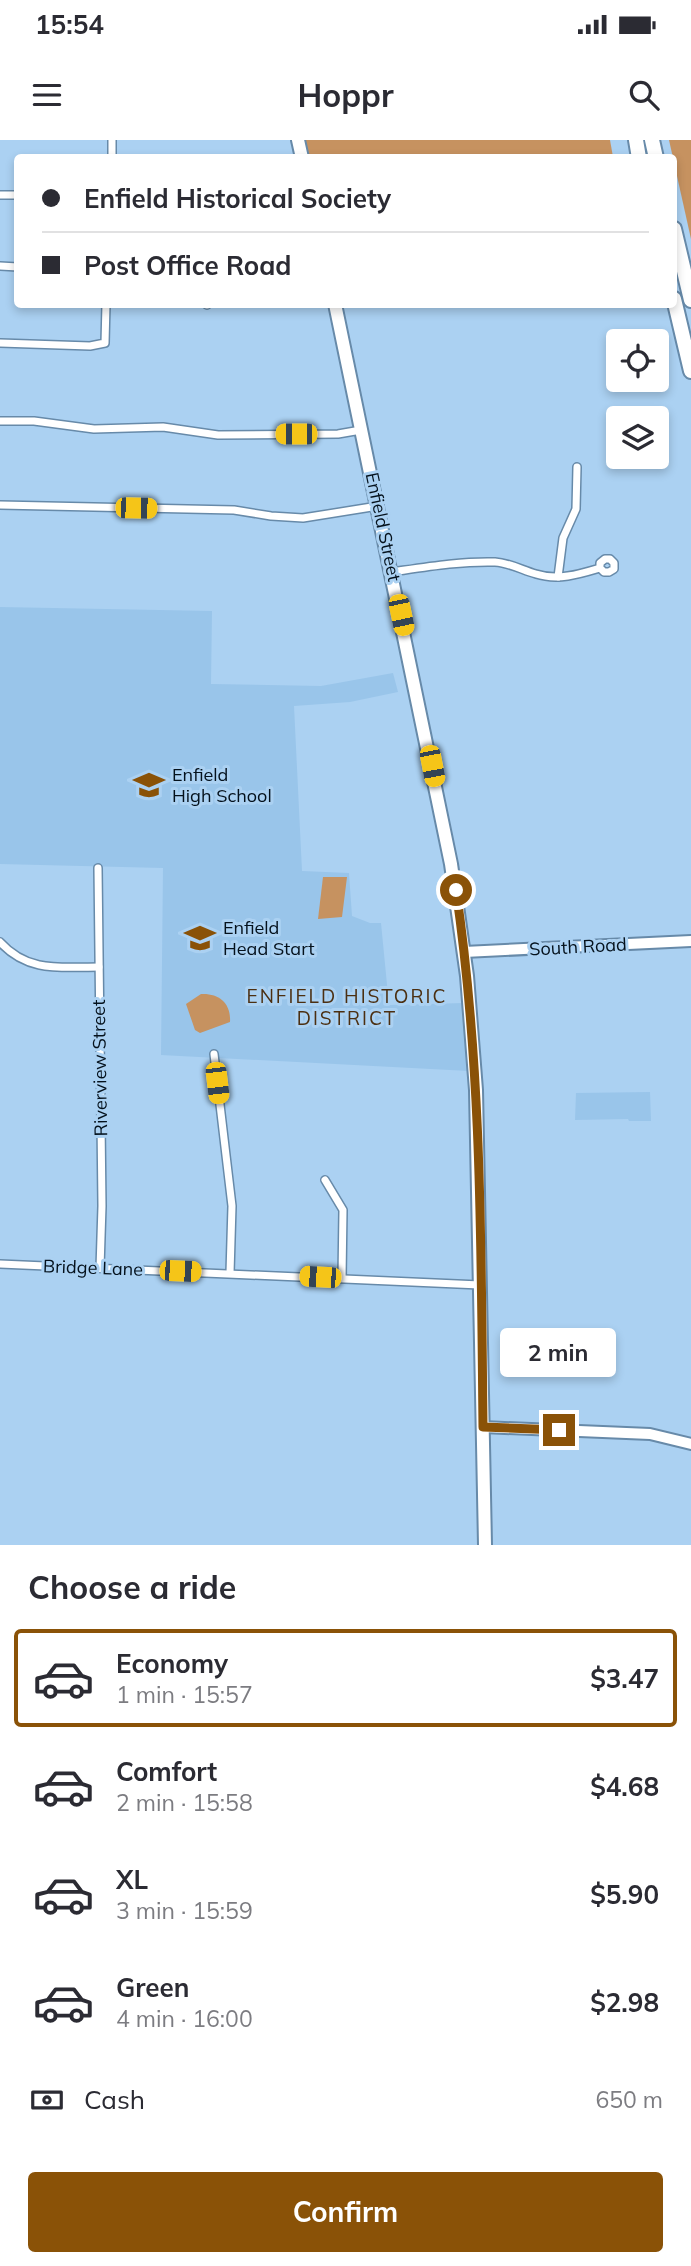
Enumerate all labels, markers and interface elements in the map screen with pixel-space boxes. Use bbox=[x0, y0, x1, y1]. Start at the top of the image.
text: 15:54 bbox=[35, 8, 104, 41]
text: Hoppr bbox=[298, 75, 393, 115]
icon: menu bbox=[28, 76, 66, 114]
icon: search bbox=[625, 76, 663, 114]
text: Enfield Historical Society bbox=[84, 182, 391, 215]
text: Post Office Road bbox=[84, 249, 291, 282]
map controls bbox=[606, 329, 669, 469]
button: locate bbox=[606, 329, 669, 392]
button: layers bbox=[606, 406, 669, 469]
car bbox=[276, 424, 318, 445]
street label: Enfield Street bbox=[361, 470, 406, 583]
car bbox=[115, 497, 158, 519]
car bbox=[387, 592, 416, 638]
car bbox=[418, 743, 447, 789]
place label: Enfield High School bbox=[172, 763, 272, 807]
school or university icon: Enfield High School bbox=[132, 768, 166, 802]
route start bbox=[440, 874, 472, 906]
place label: Enfield Head Start bbox=[223, 916, 314, 960]
school or university icon: Enfield Head Start bbox=[183, 921, 217, 955]
street label: South Road bbox=[529, 932, 627, 961]
district label: ENFIELD HISTORIC DISTRICT bbox=[246, 984, 448, 1030]
street label: Riverview Street bbox=[87, 999, 112, 1137]
car bbox=[205, 1061, 230, 1105]
street label: Bridge Lane bbox=[43, 1254, 143, 1281]
car bbox=[159, 1260, 202, 1282]
car bbox=[299, 1265, 342, 1289]
callout: 2 min bbox=[501, 1328, 617, 1378]
text: 2 min bbox=[528, 1338, 588, 1367]
route end bbox=[543, 1414, 575, 1446]
text: Choose a ride bbox=[28, 1567, 236, 1607]
icon: car bbox=[32, 1647, 95, 1710]
text: Economy bbox=[116, 1647, 228, 1680]
text: $3.47 bbox=[590, 1662, 659, 1695]
text: 1 min · 15:57 bbox=[116, 1680, 253, 1709]
icon: car bbox=[32, 1755, 95, 1818]
text: Comfort bbox=[116, 1755, 217, 1788]
text: $4.68 bbox=[590, 1770, 659, 1803]
text: 2 min · 15:58 bbox=[116, 1788, 253, 1817]
icon: car bbox=[32, 1863, 95, 1926]
text: XL bbox=[116, 1863, 148, 1896]
text: $5.90 bbox=[590, 1878, 659, 1911]
text: 3 min · 15:59 bbox=[116, 1896, 253, 1925]
icon: car bbox=[32, 1971, 95, 2034]
text: Green bbox=[116, 1971, 189, 2004]
text: $2.98 bbox=[590, 1986, 659, 2019]
text: 4 min · 16:00 bbox=[116, 2004, 253, 2033]
icon: cash bbox=[28, 2081, 66, 2119]
text: Cash bbox=[84, 2083, 145, 2116]
text: 650 m bbox=[595, 2085, 663, 2114]
button: Confirm bbox=[28, 2172, 663, 2252]

